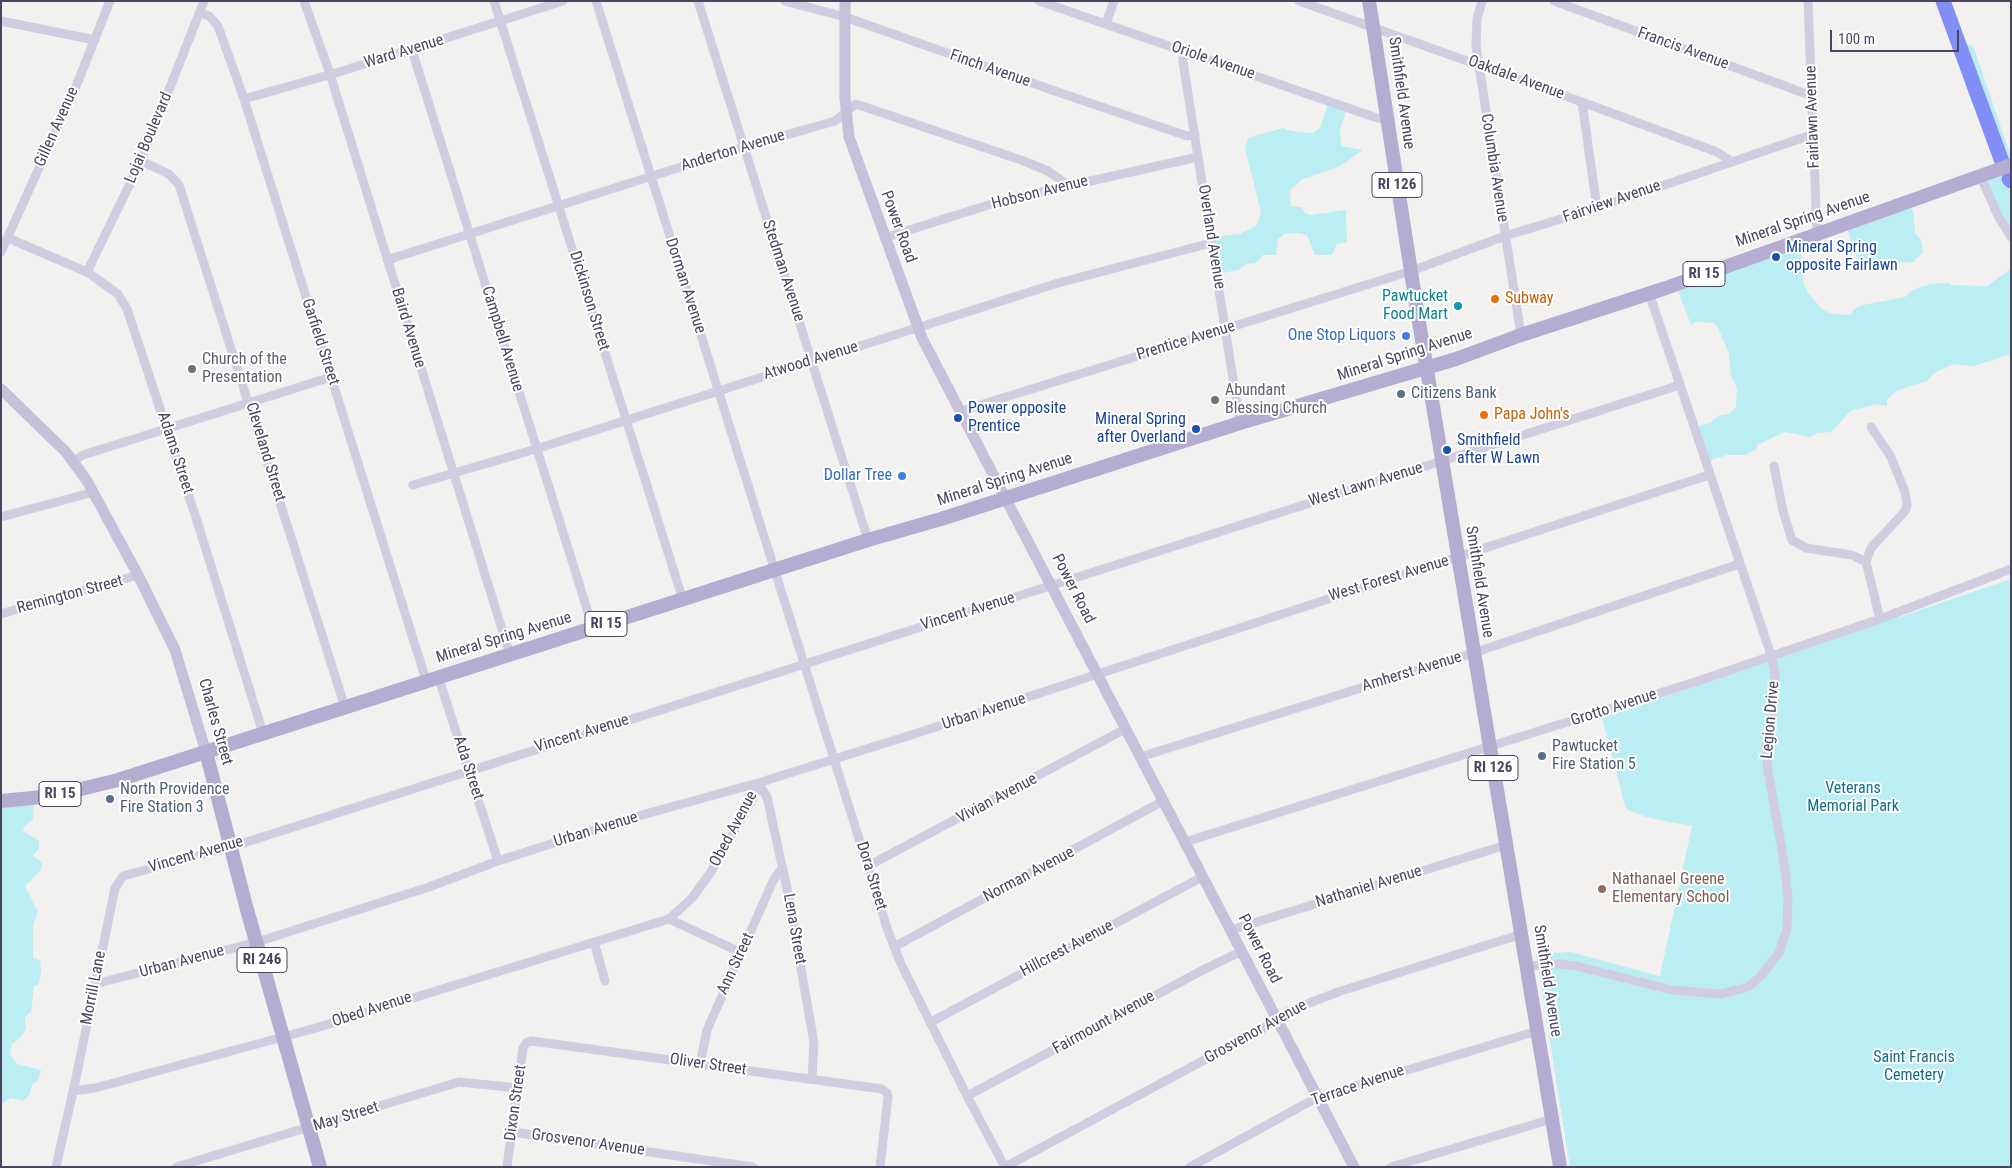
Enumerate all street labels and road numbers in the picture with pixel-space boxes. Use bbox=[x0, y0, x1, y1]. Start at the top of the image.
street label: Francis Avenue bbox=[1635, 24, 1731, 74]
street label: Ward Avenue bbox=[362, 31, 446, 73]
street label: Smithfield Avenue bbox=[1384, 36, 1418, 150]
street label: Oriole Avenue bbox=[1169, 38, 1257, 84]
street label: Finch Avenue bbox=[947, 46, 1033, 92]
street label: Oakdale Avenue bbox=[1465, 52, 1567, 104]
street label: Fairlawn Avenue bbox=[1802, 65, 1824, 169]
street label: Gillen Avenue bbox=[31, 84, 83, 170]
street label: Lojai Boulevard bbox=[121, 90, 177, 186]
street label: Columbia Avenue bbox=[1476, 112, 1512, 224]
street label: Anderton Avenue bbox=[679, 126, 787, 176]
street label: Hobson Avenue bbox=[990, 172, 1090, 214]
road number: RI 126 bbox=[1372, 172, 1422, 198]
street label: Fairview Avenue bbox=[1561, 176, 1663, 228]
street label: Overland Avenue bbox=[1193, 183, 1229, 291]
street label: Power Road bbox=[876, 188, 920, 266]
street label: Mineral Spring Avenue bbox=[1733, 188, 1873, 252]
street label: Stedman Avenue bbox=[758, 218, 808, 324]
street label: Dorman Avenue bbox=[661, 236, 709, 336]
street label: Dickinson Street bbox=[565, 249, 613, 353]
road number: RI 15 bbox=[1683, 262, 1725, 286]
street label: Campbell Avenue bbox=[477, 284, 527, 394]
street label: Baird Avenue bbox=[387, 286, 429, 370]
street label: Garfield Street bbox=[297, 296, 343, 388]
street label: Prentice Avenue bbox=[1134, 317, 1238, 365]
street label: Mineral Spring Avenue bbox=[1335, 324, 1475, 386]
street label: Atwood Avenue bbox=[761, 337, 861, 385]
street label: Cleveland Street bbox=[241, 400, 289, 504]
street label: Adams Street bbox=[153, 409, 197, 497]
street label: Mineral Spring Avenue bbox=[935, 449, 1075, 511]
street label: West Lawn Avenue bbox=[1307, 459, 1425, 511]
street label: Smithfield Avenue bbox=[1461, 525, 1497, 639]
street label: Power Road bbox=[1047, 551, 1099, 627]
street label: West Forest Avenue bbox=[1327, 552, 1451, 606]
street label: Remington Street bbox=[15, 572, 125, 618]
street label: Vincent Avenue bbox=[919, 589, 1017, 635]
street label: Mineral Spring Avenue bbox=[434, 608, 574, 668]
road number: RI 15 bbox=[585, 612, 627, 636]
street label: Amherst Avenue bbox=[1360, 648, 1464, 696]
street label: Charles Street bbox=[194, 677, 236, 767]
street label: Legion Drive bbox=[1758, 680, 1784, 760]
street label: Grotto Avenue bbox=[1569, 685, 1659, 731]
street label: Urban Avenue bbox=[940, 689, 1028, 735]
street label: Vincent Avenue bbox=[533, 711, 631, 757]
street label: Ada Street bbox=[449, 734, 487, 802]
road number: RI 126 bbox=[1468, 756, 1518, 780]
street label: Vivian Avenue bbox=[954, 770, 1040, 828]
road number: RI 15 bbox=[39, 782, 81, 806]
street label: Obed Avenue bbox=[706, 788, 762, 870]
street label: Urban Avenue bbox=[552, 808, 640, 852]
street label: Vincent Avenue bbox=[146, 832, 246, 878]
street label: Dora Street bbox=[852, 839, 890, 913]
street label: Norman Avenue bbox=[980, 843, 1078, 907]
street label: Nathaniel Avenue bbox=[1314, 862, 1424, 912]
street label: Lena Street bbox=[778, 892, 810, 966]
street label: Power Road bbox=[1233, 911, 1285, 987]
street label: Hillcrest Avenue bbox=[1017, 917, 1117, 981]
street label: Smithfield Avenue bbox=[1529, 924, 1565, 1038]
street label: Ann Street bbox=[713, 930, 759, 998]
street label: Urban Avenue bbox=[138, 941, 226, 983]
road number: RI 246 bbox=[237, 948, 287, 972]
street label: Morrill Lane bbox=[77, 949, 111, 1027]
street label: Fairmount Avenue bbox=[1050, 987, 1158, 1059]
street label: Obed Avenue bbox=[330, 988, 414, 1032]
street label: Grosvenor Avenue bbox=[1201, 996, 1311, 1068]
street label: Oliver Street bbox=[668, 1050, 748, 1080]
street label: Terrace Avenue bbox=[1309, 1061, 1407, 1111]
street label: Dixon Street bbox=[501, 1064, 531, 1142]
street label: May Street bbox=[311, 1098, 381, 1136]
street label: Grosvenor Avenue bbox=[530, 1126, 646, 1160]

